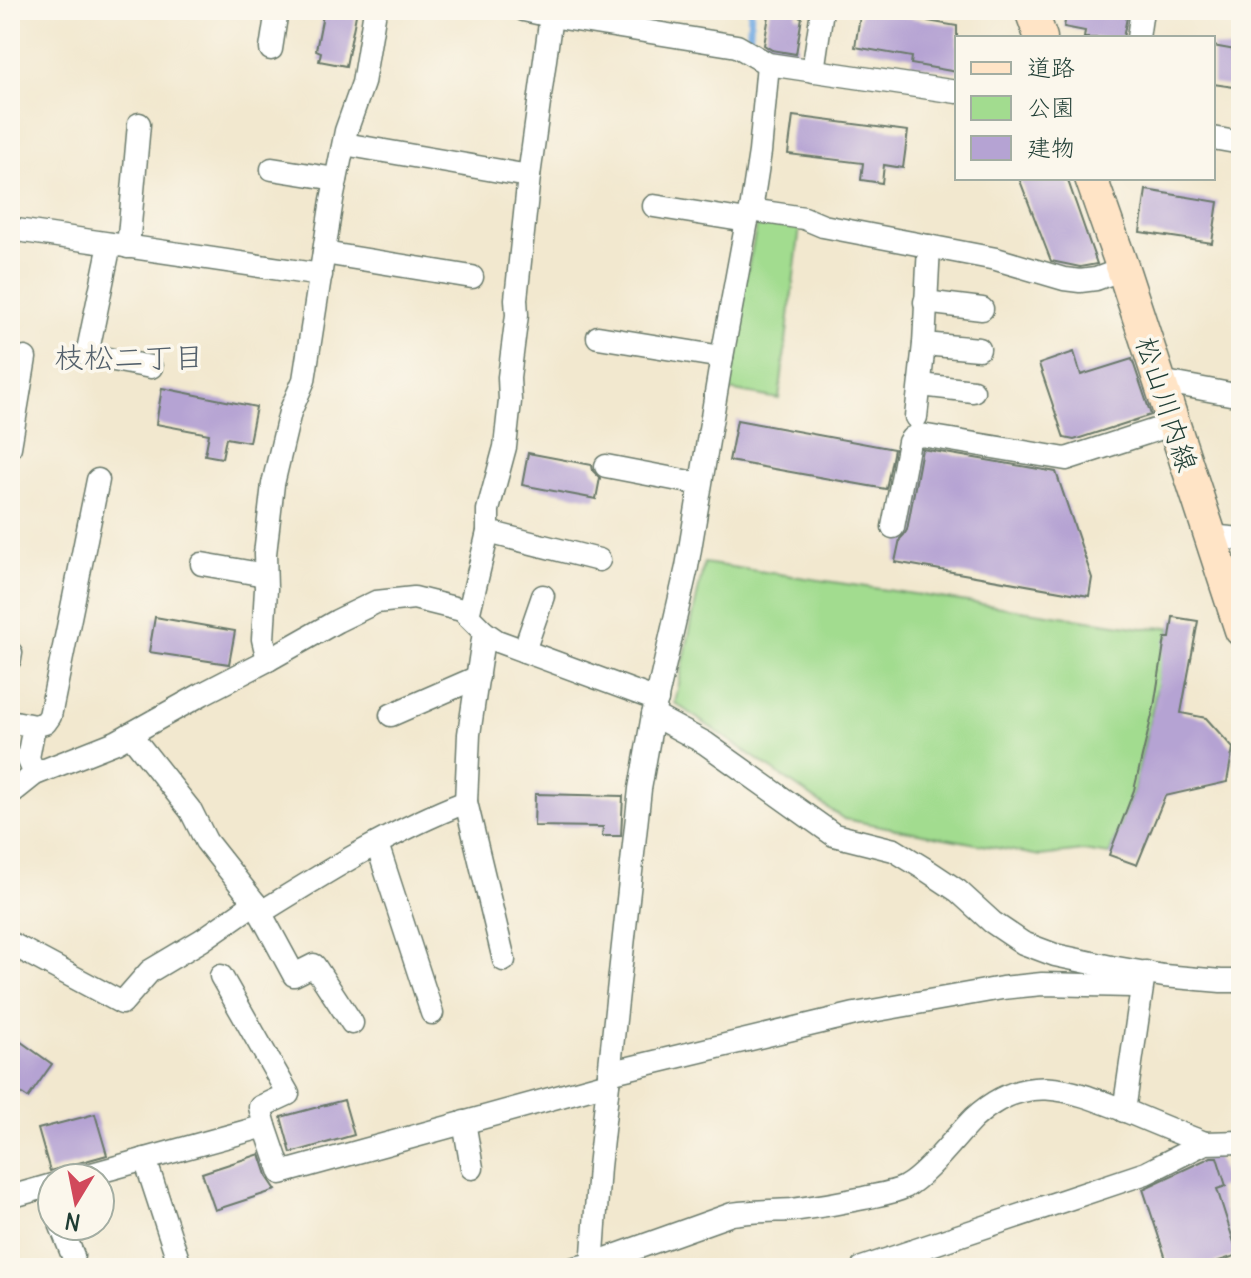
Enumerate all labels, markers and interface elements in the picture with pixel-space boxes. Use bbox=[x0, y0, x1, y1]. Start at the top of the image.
legend bbox=[955, 36, 1215, 180]
text: 道路 bbox=[1027, 52, 1075, 82]
text: 公園 bbox=[1027, 92, 1075, 122]
text: 建物 bbox=[1027, 132, 1075, 162]
street label: 松山川内線 bbox=[1128, 332, 1206, 476]
district label: 枝松二丁目 bbox=[54, 338, 204, 376]
north arrow bbox=[36, 1162, 116, 1242]
text: N bbox=[63, 1207, 82, 1237]

